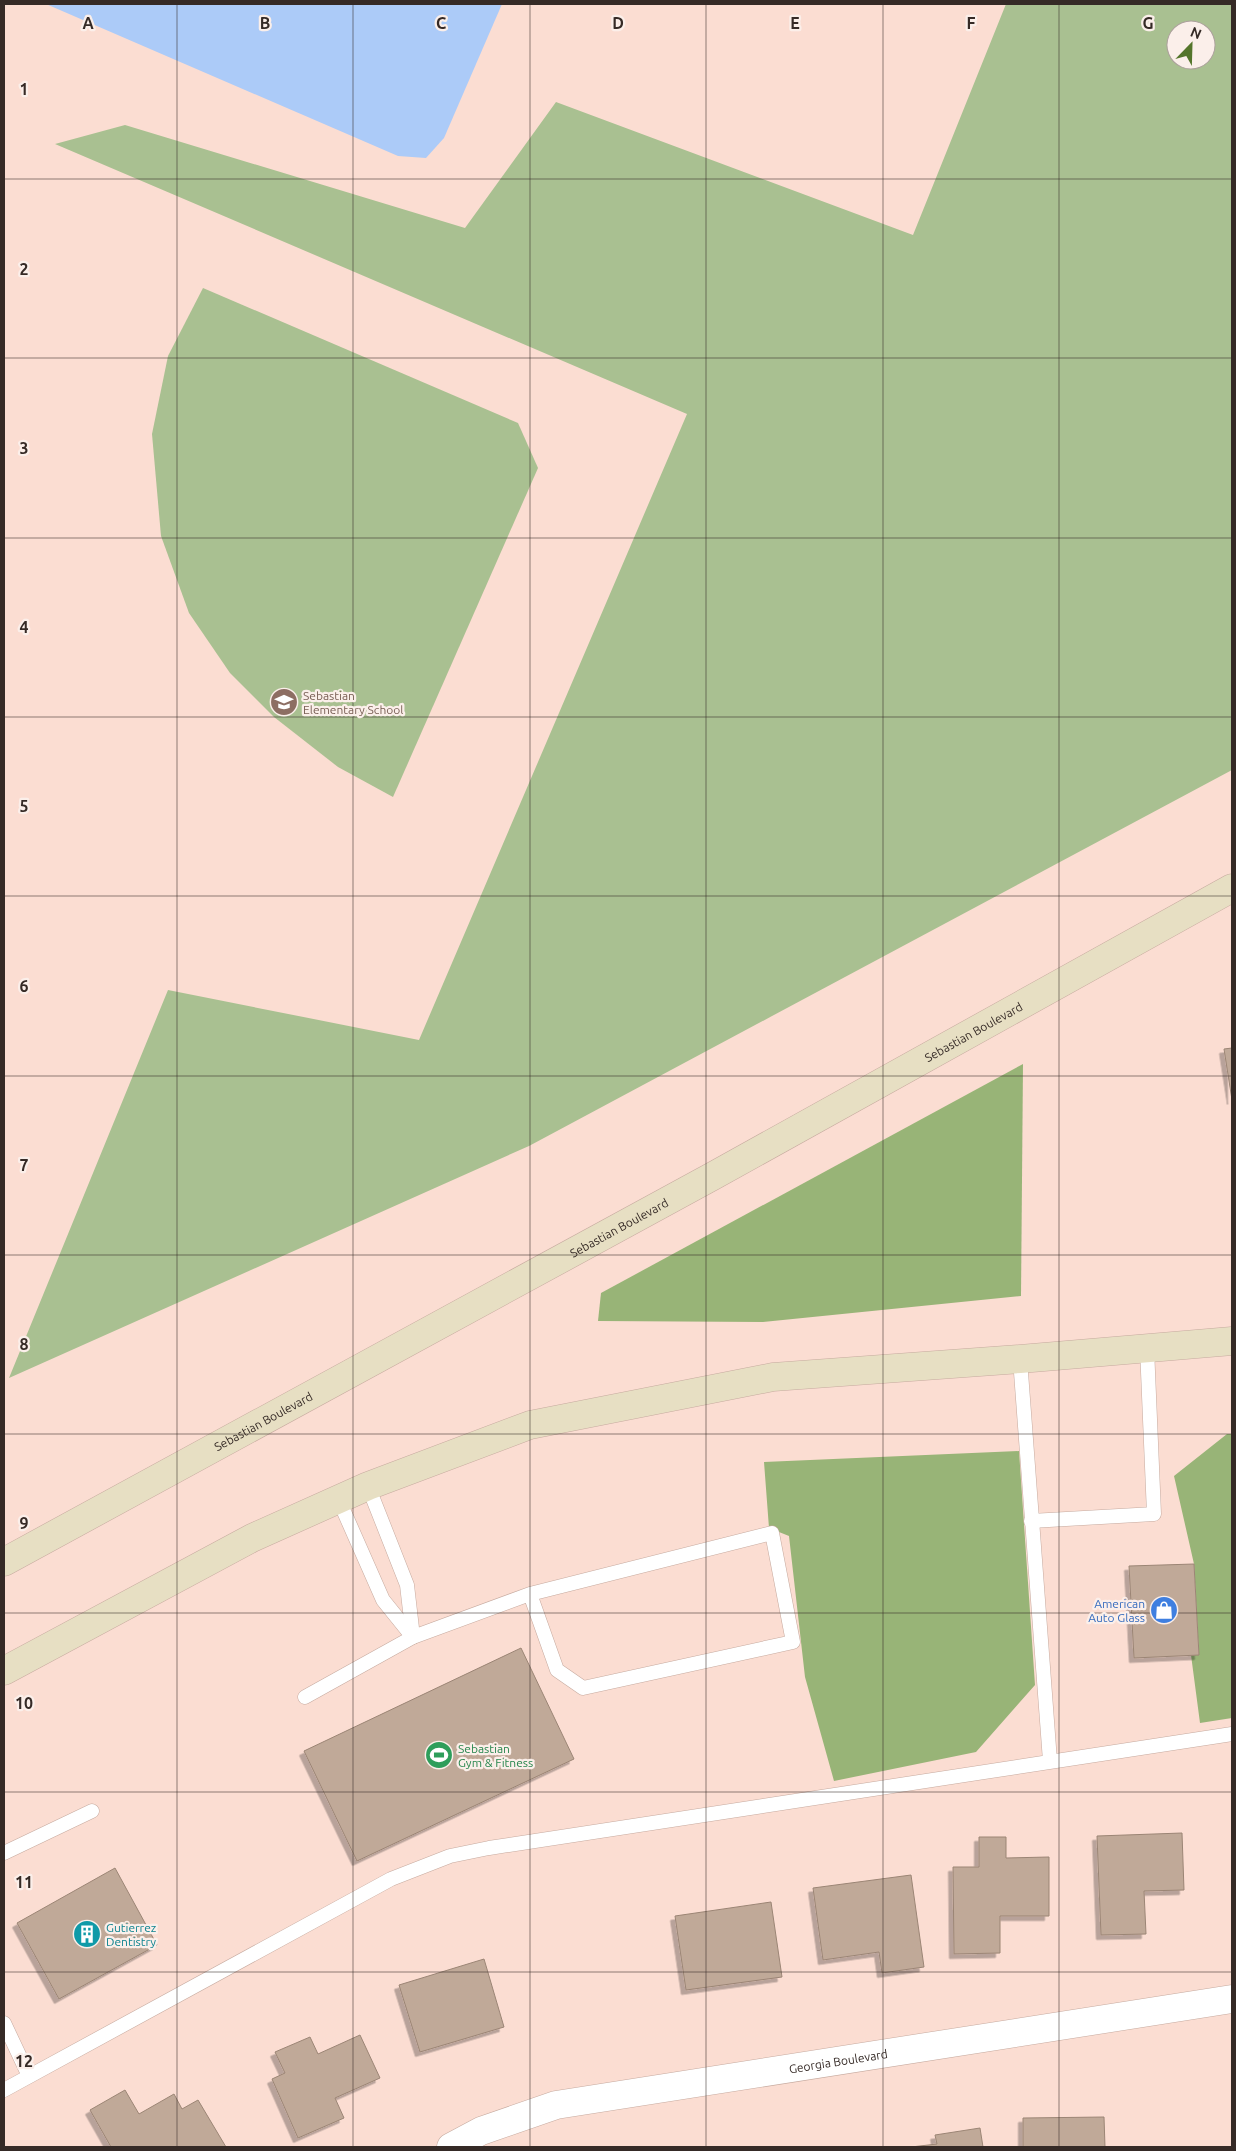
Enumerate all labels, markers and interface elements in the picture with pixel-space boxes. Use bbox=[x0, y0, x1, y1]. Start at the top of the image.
text: A bbox=[82, 14, 94, 32]
text: B bbox=[260, 14, 270, 32]
text: C bbox=[436, 14, 446, 32]
text: D bbox=[612, 14, 624, 32]
text: E bbox=[790, 14, 800, 32]
text: F bbox=[967, 14, 976, 32]
text: G bbox=[1142, 14, 1154, 32]
north arrow bbox=[1166, 20, 1216, 70]
text: N bbox=[1188, 24, 1204, 42]
text: 1 bbox=[19, 80, 29, 98]
text: 2 bbox=[19, 260, 29, 278]
text: 3 bbox=[19, 439, 29, 457]
text: 4 bbox=[19, 618, 29, 636]
school or university icon: Sebastian Elementary School bbox=[269, 687, 299, 717]
place label: Sebastian Elementary School bbox=[303, 689, 403, 716]
text: 5 bbox=[19, 797, 29, 815]
text: 6 bbox=[19, 977, 29, 995]
street label: Sebastian Boulevard bbox=[922, 999, 1024, 1064]
text: 7 bbox=[19, 1156, 29, 1174]
street label: Sebastian Boulevard bbox=[568, 1195, 670, 1259]
text: 8 bbox=[19, 1335, 29, 1353]
street label: Sebastian Boulevard bbox=[212, 1389, 314, 1453]
text: 9 bbox=[19, 1514, 29, 1532]
shop icon: American Auto Glass bbox=[1149, 1595, 1179, 1625]
place label: American Auto Glass bbox=[1088, 1597, 1145, 1624]
text: 10 bbox=[15, 1694, 33, 1712]
sports icon: Sebastian Gym & Fitness bbox=[424, 1740, 454, 1770]
place label: Sebastian Gym & Fitness bbox=[458, 1742, 533, 1769]
text: 11 bbox=[15, 1873, 33, 1891]
building icon: Gutierrez Dentistry bbox=[72, 1919, 102, 1949]
place label: Gutierrez Dentistry bbox=[106, 1921, 157, 1948]
street label: Georgia Boulevard bbox=[788, 2047, 888, 2075]
text: 12 bbox=[15, 2052, 33, 2070]

